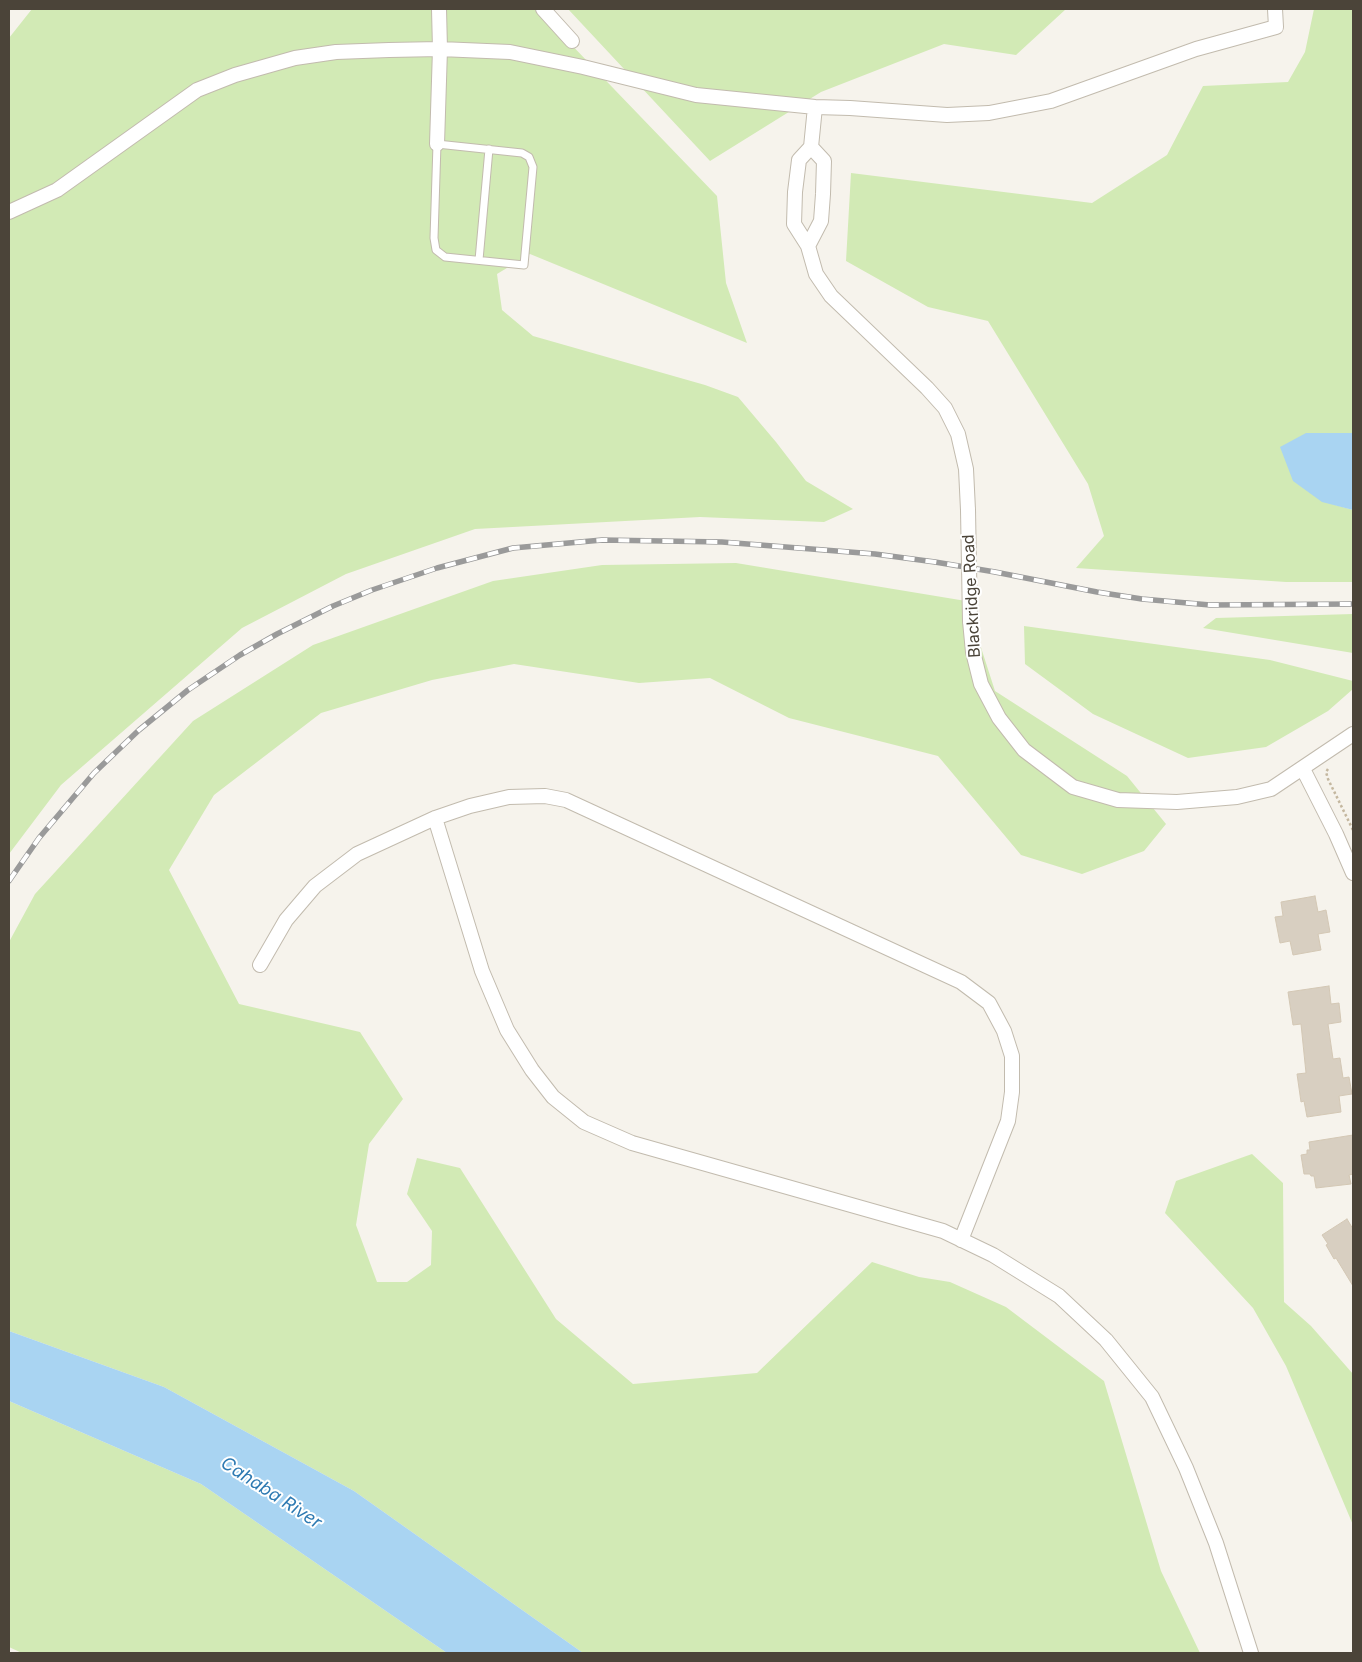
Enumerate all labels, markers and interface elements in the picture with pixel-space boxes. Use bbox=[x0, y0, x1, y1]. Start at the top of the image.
street label: Blackridge Road bbox=[959, 534, 985, 658]
water label: Cahaba River bbox=[217, 1452, 325, 1534]

